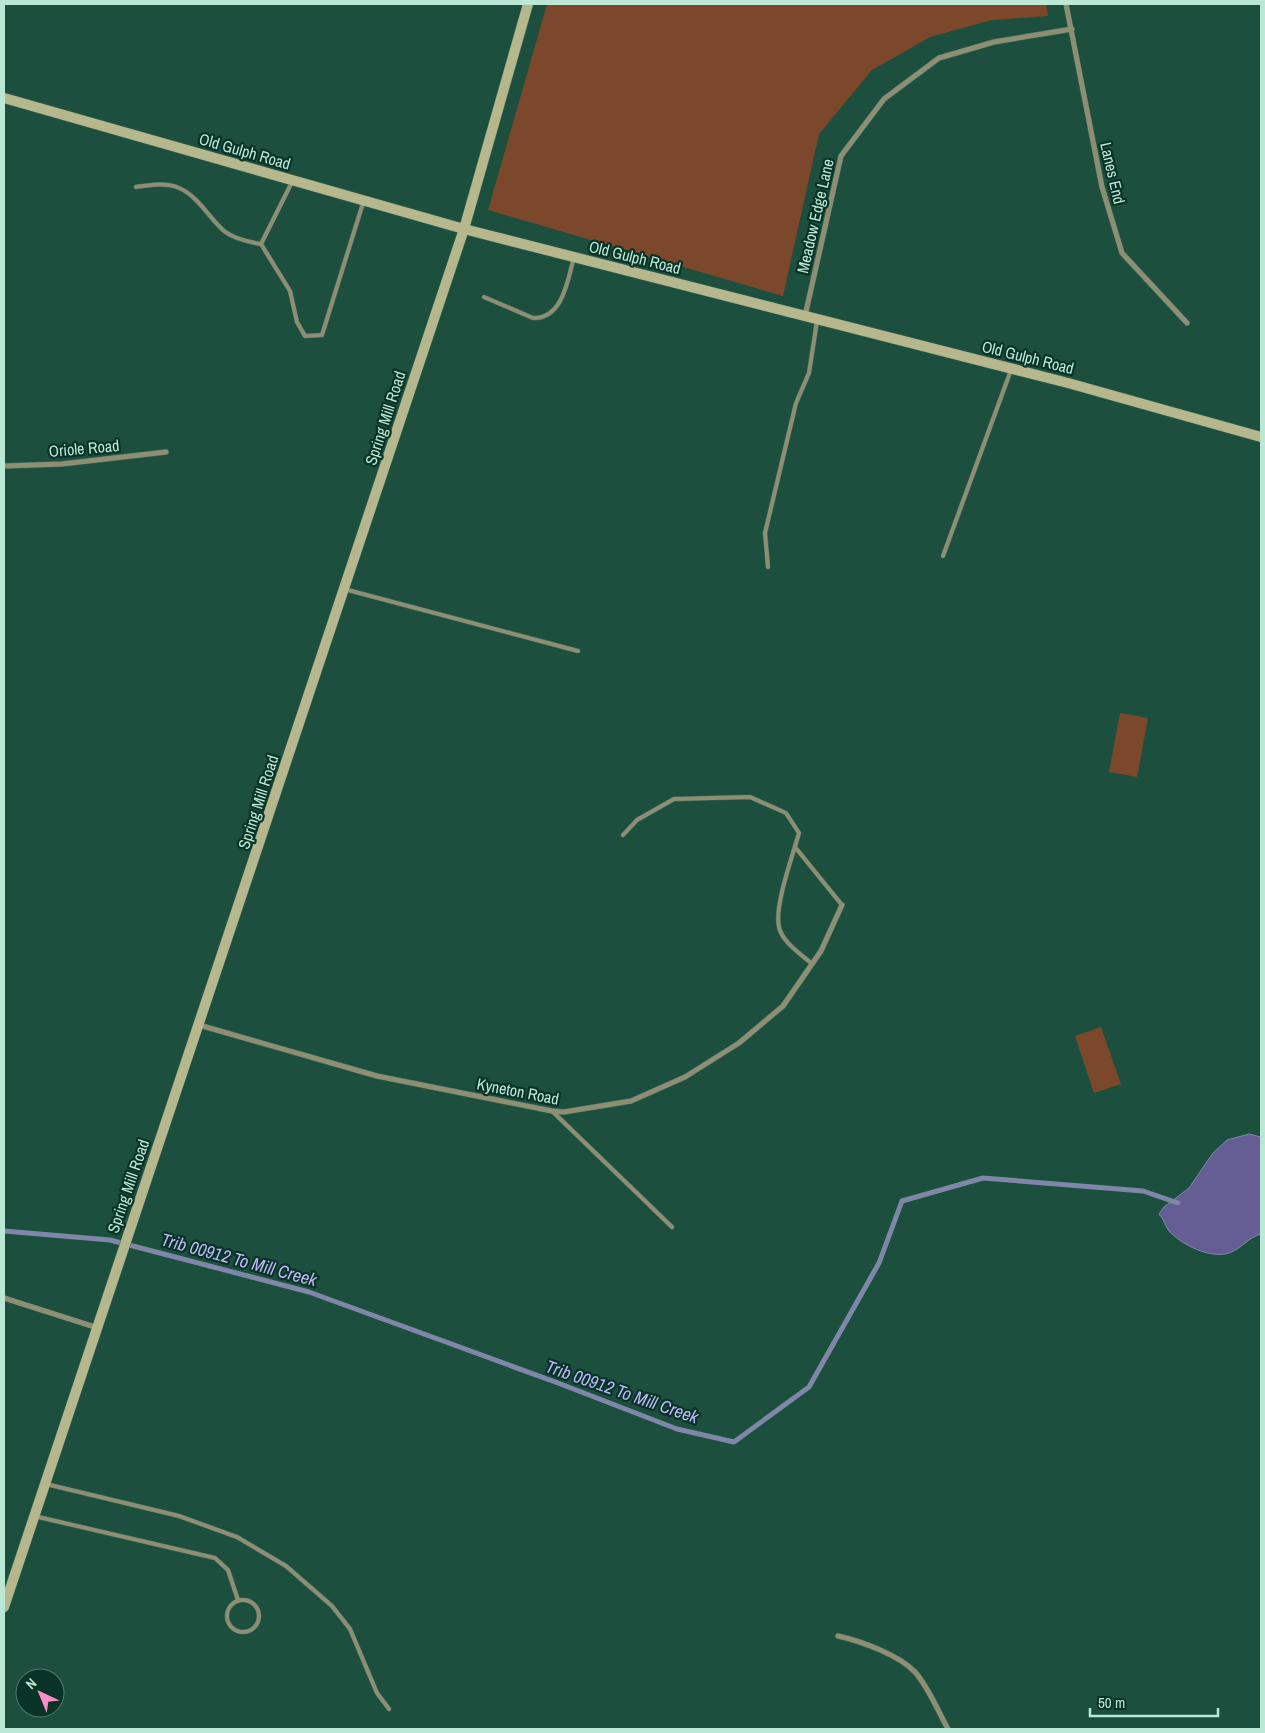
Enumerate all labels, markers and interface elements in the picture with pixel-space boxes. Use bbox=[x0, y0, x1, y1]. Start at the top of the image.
street label: Old Gulph Road bbox=[197, 127, 293, 175]
street label: Lanes End bbox=[1095, 140, 1131, 206]
street label: Meadow Edge Lane bbox=[791, 157, 839, 275]
street label: Old Gulph Road bbox=[587, 235, 683, 279]
street label: Old Gulph Road bbox=[980, 335, 1076, 379]
street label: Spring Mill Road bbox=[359, 368, 411, 468]
street label: Oriole Road bbox=[48, 434, 120, 462]
street label: Spring Mill Road bbox=[232, 752, 284, 852]
street label: Kyneton Road bbox=[475, 1072, 561, 1110]
street label: Spring Mill Road bbox=[102, 1136, 154, 1236]
water label: Trib 00912 To Mill Creek bbox=[158, 1227, 320, 1292]
water label: Trib 00912 To Mill Creek bbox=[542, 1354, 703, 1430]
north arrow bbox=[15, 1668, 65, 1718]
text: N bbox=[22, 1674, 40, 1693]
scale bar bbox=[1090, 1686, 1218, 1718]
text: 50 m bbox=[1098, 1692, 1125, 1713]

